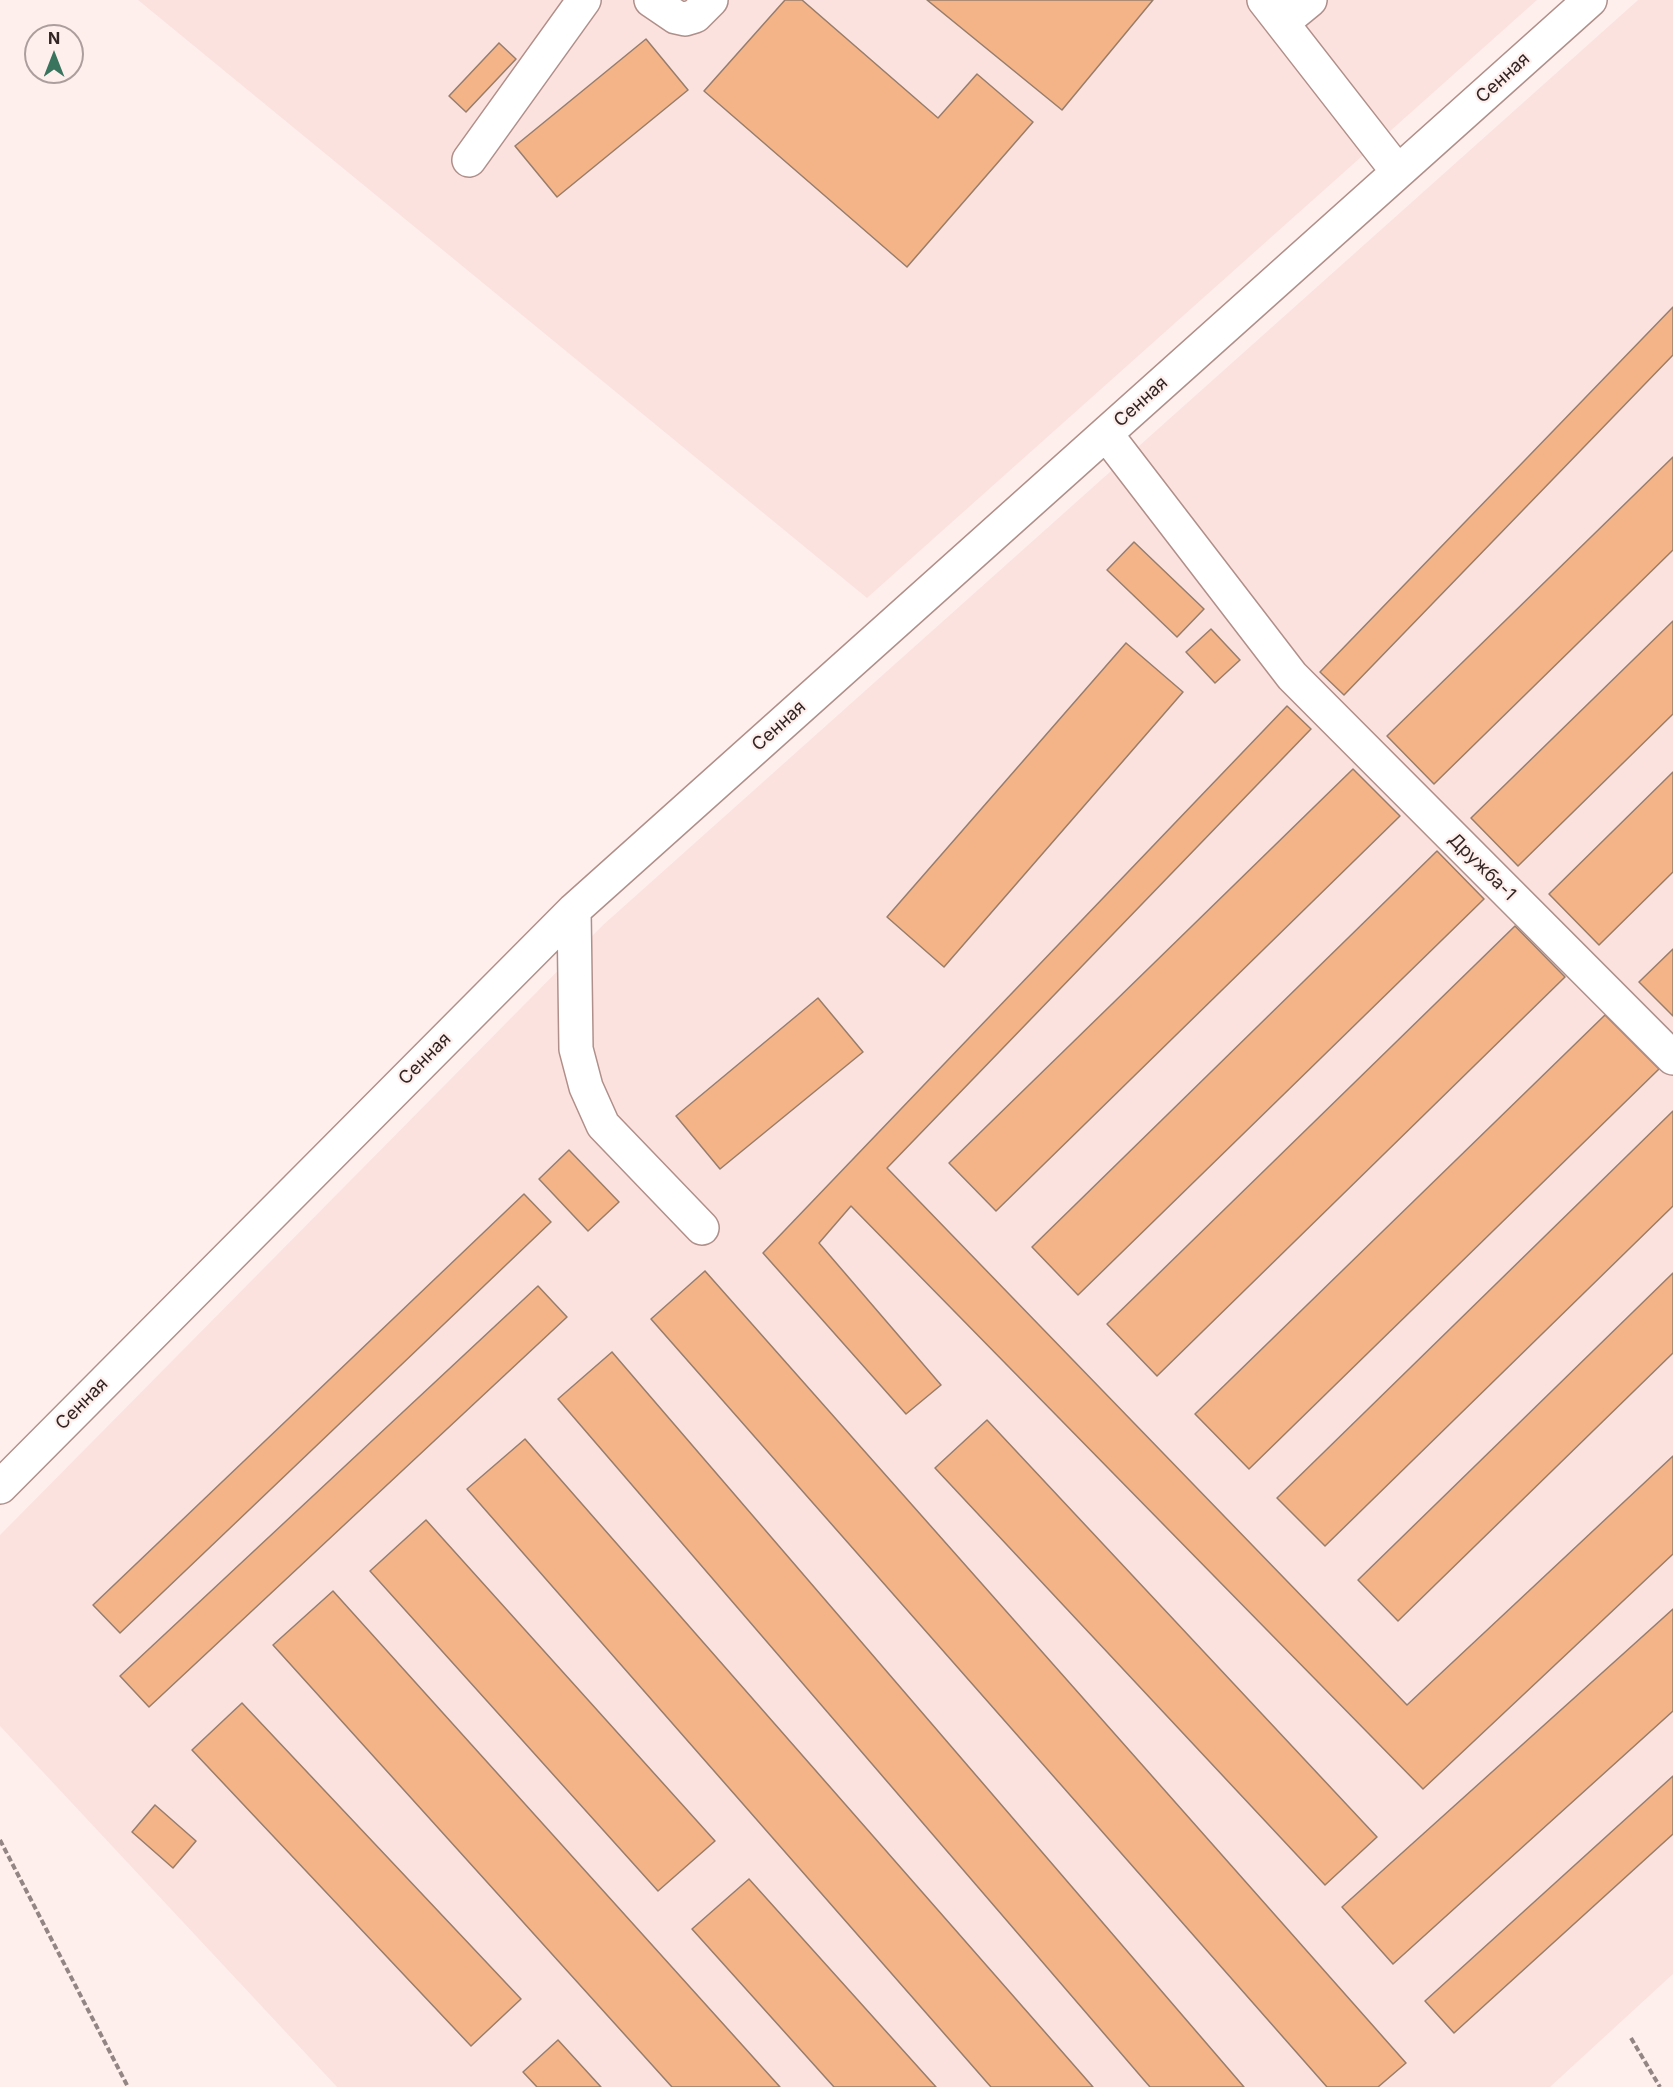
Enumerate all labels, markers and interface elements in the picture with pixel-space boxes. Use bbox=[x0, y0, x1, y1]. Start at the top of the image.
north arrow bbox=[24, 24, 84, 84]
text: N bbox=[48, 28, 60, 48]
street label: Сенная bbox=[1472, 48, 1534, 108]
street label: Сенная bbox=[1110, 372, 1172, 432]
street label: Сенная bbox=[748, 696, 810, 756]
street label: Дружба-1 bbox=[1444, 829, 1520, 905]
street label: Сенная bbox=[394, 1028, 456, 1090]
street label: Сенная bbox=[51, 1373, 113, 1435]

